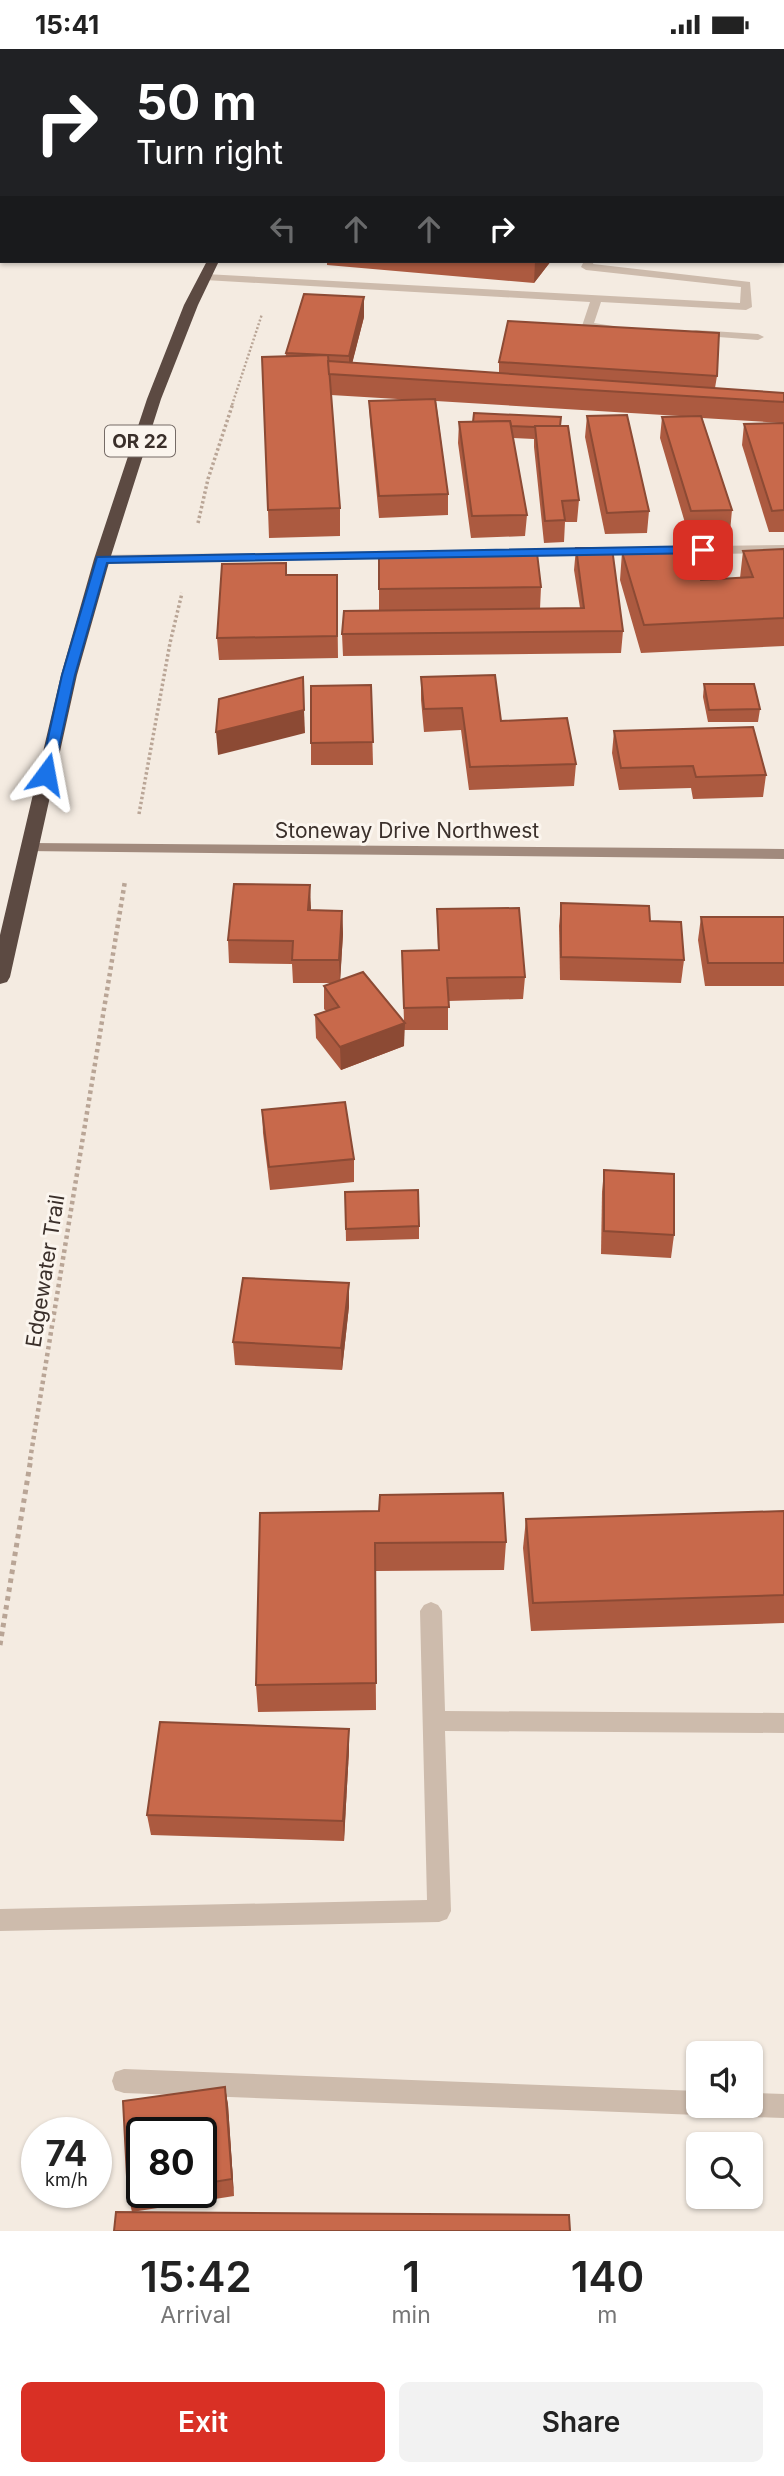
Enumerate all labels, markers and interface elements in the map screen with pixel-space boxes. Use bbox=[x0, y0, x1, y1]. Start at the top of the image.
text: 15:41 bbox=[35, 9, 99, 40]
text: 50 m bbox=[136, 73, 257, 132]
icon: right bbox=[21, 77, 112, 168]
text: Turn right bbox=[136, 133, 283, 172]
icon: left bbox=[264, 210, 302, 248]
icon: ahead bbox=[337, 210, 375, 248]
icon: ahead bbox=[410, 210, 448, 248]
icon: right bbox=[483, 210, 521, 248]
road number: OR 22 bbox=[105, 425, 175, 457]
pin bbox=[673, 520, 733, 580]
icon: arrive bbox=[684, 531, 722, 569]
position arrow bbox=[9, 737, 83, 811]
street label: Stoneway Drive Northwest bbox=[275, 818, 539, 843]
street label: Edgewater Trail bbox=[21, 1193, 69, 1349]
map controls bbox=[686, 2041, 763, 2209]
button: sound bbox=[686, 2041, 763, 2118]
speed limit sign: 80 bbox=[126, 2117, 217, 2208]
text: 74 bbox=[46, 2132, 88, 2174]
button: search bbox=[686, 2132, 763, 2209]
text: km/h bbox=[45, 2169, 88, 2190]
text: 15:42 bbox=[140, 2251, 252, 2302]
text: 1 bbox=[402, 2251, 420, 2302]
text: 140 bbox=[571, 2251, 644, 2302]
text: Arrival bbox=[160, 2301, 231, 2329]
text: min bbox=[391, 2301, 431, 2329]
text: m bbox=[597, 2301, 617, 2329]
button: Exit bbox=[21, 2382, 385, 2462]
button: Share bbox=[399, 2382, 763, 2462]

